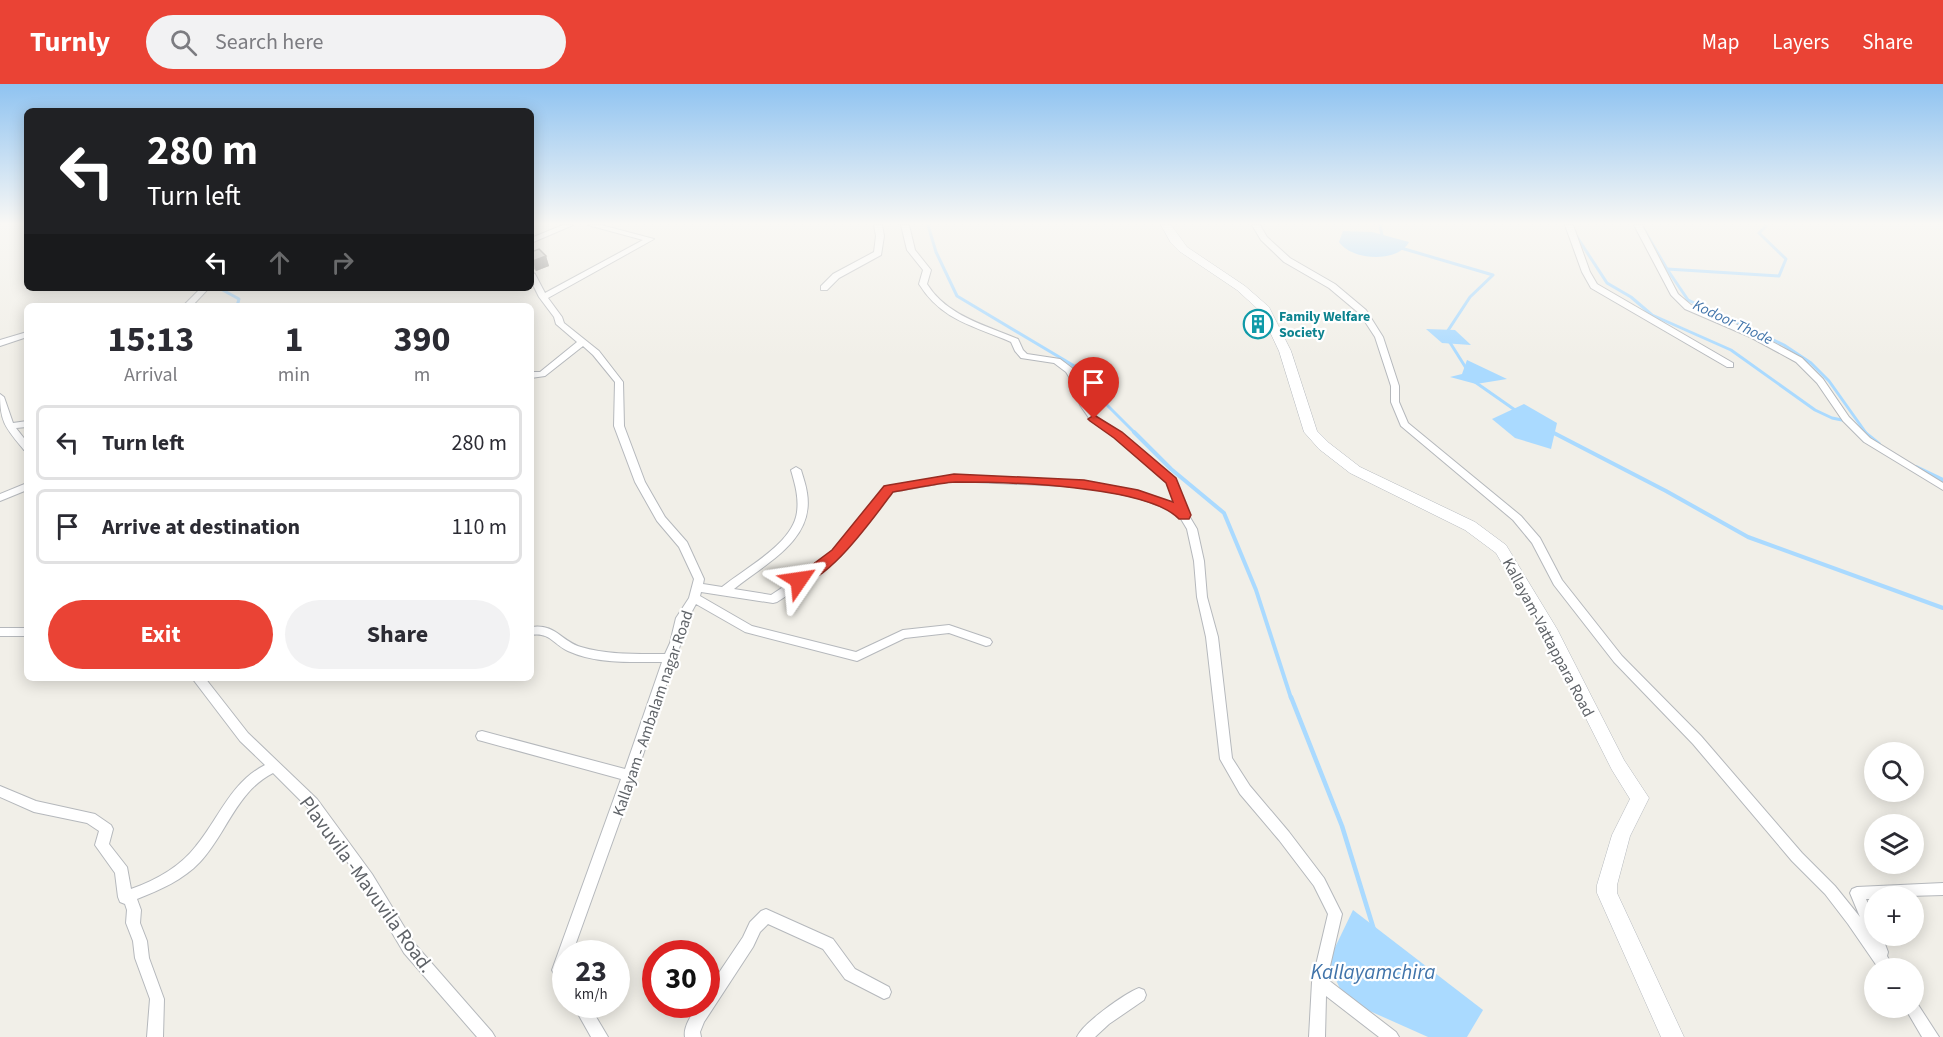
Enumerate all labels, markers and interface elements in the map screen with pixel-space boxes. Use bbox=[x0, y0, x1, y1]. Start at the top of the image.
search box bbox=[146, 15, 566, 69]
text: Turnly bbox=[30, 22, 110, 62]
icon: search bbox=[167, 26, 200, 59]
text: Search here bbox=[215, 26, 324, 58]
text: Map bbox=[1702, 27, 1739, 57]
text: Layers bbox=[1772, 27, 1829, 57]
text: Share bbox=[1862, 27, 1913, 57]
text: 280 m bbox=[147, 121, 258, 181]
icon: left bbox=[48, 132, 126, 210]
text: Turn left bbox=[147, 177, 241, 216]
icon: left bbox=[200, 246, 233, 279]
icon: ahead bbox=[263, 246, 296, 279]
icon: right bbox=[326, 246, 359, 279]
water label: Kodoor Thode bbox=[1689, 295, 1776, 350]
place label: Family Welfare Society bbox=[1279, 307, 1370, 343]
building icon: Family Welfare Society bbox=[1242, 308, 1274, 340]
text: 15:13 bbox=[107, 314, 194, 365]
text: 1 bbox=[284, 314, 303, 365]
text: 390 bbox=[394, 314, 451, 365]
pin bbox=[1068, 357, 1119, 419]
text: Arrival bbox=[124, 361, 178, 389]
text: min bbox=[278, 361, 310, 389]
text: m bbox=[414, 361, 430, 389]
icon: arrive bbox=[1077, 366, 1110, 399]
icon: left bbox=[51, 426, 84, 459]
text: Turn left bbox=[102, 427, 184, 459]
text: 280 m bbox=[452, 427, 507, 459]
icon: arrive bbox=[51, 510, 84, 543]
text: Arrive at destination bbox=[102, 511, 300, 543]
text: 110 m bbox=[452, 511, 507, 543]
position arrow bbox=[767, 548, 831, 612]
street label: Kallayam-Vattappara Road bbox=[1497, 554, 1599, 721]
button: Exit bbox=[48, 600, 273, 669]
button: Share bbox=[285, 600, 510, 669]
street label: Kallayam - Ambalam nagar Road bbox=[607, 607, 699, 819]
map controls bbox=[1864, 742, 1924, 1018]
button: search bbox=[1864, 742, 1924, 802]
street label: Plavuvila -Mavuvila Road. bbox=[292, 790, 440, 979]
button: layers bbox=[1864, 814, 1924, 874]
button: + bbox=[1864, 886, 1924, 946]
speed limit sign: 30 bbox=[642, 940, 720, 1018]
text: 23 bbox=[575, 950, 607, 993]
water label: Kallayamchira bbox=[1310, 957, 1436, 987]
button: − bbox=[1864, 958, 1924, 1018]
text: km/h bbox=[574, 984, 608, 1005]

